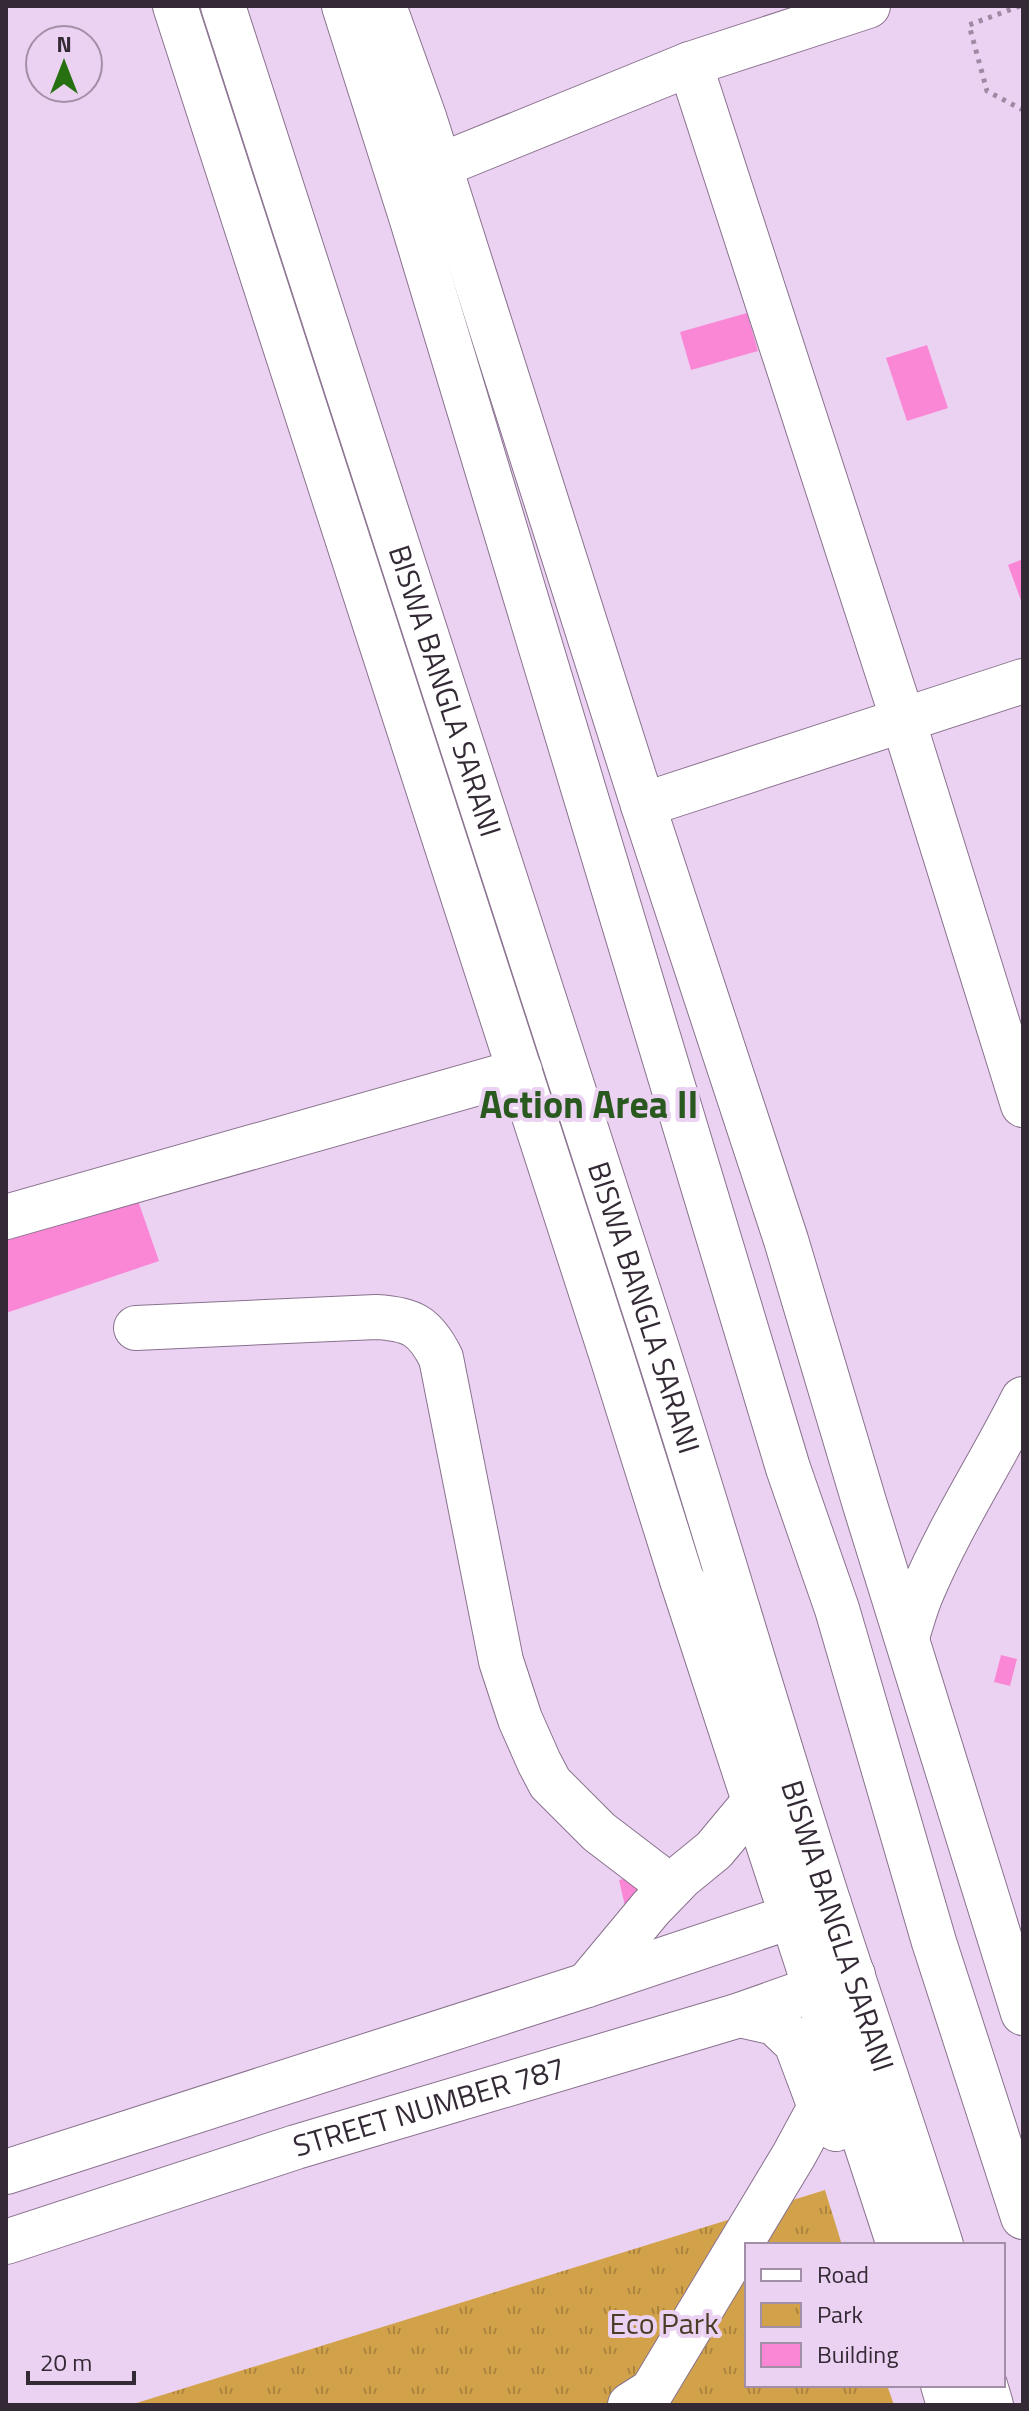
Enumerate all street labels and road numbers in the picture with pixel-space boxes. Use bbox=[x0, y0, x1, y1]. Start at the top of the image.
street label: BISWA BANGLA SARANI bbox=[377, 539, 514, 842]
street label: BISWA BANGLA SARANI bbox=[576, 1156, 713, 1459]
street label: BISWA BANGLA SARANI bbox=[769, 1774, 907, 2078]
street label: STREET NUMBER 787 bbox=[287, 2044, 570, 2169]

